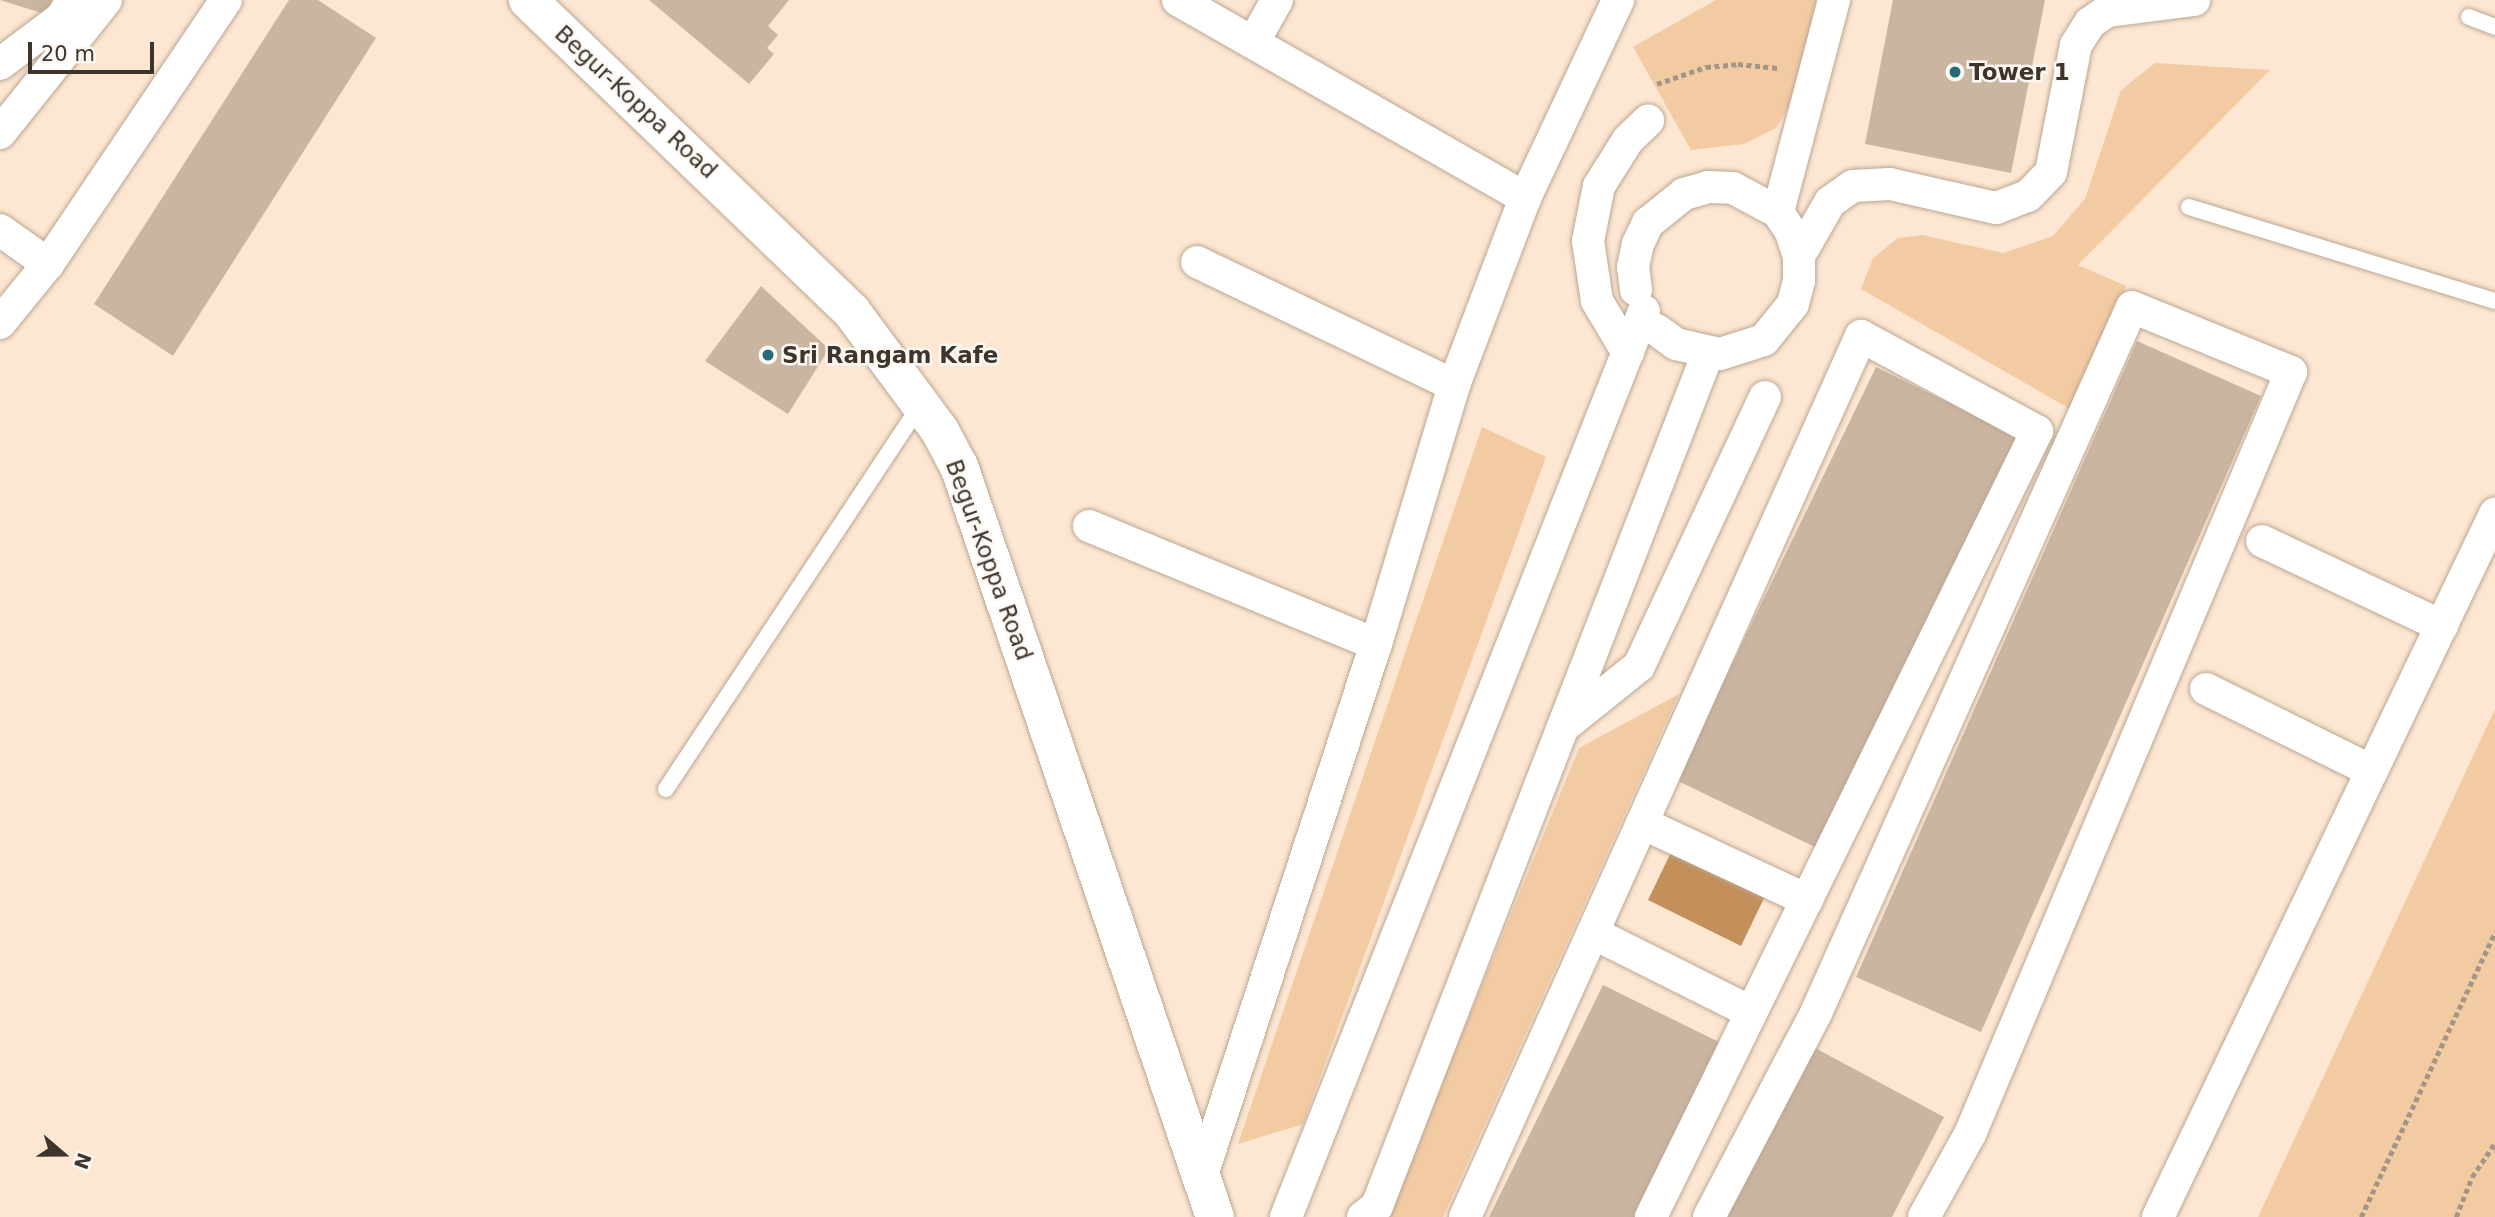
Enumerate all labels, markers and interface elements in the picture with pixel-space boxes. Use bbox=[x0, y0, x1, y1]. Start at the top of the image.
street label: Begur-Koppa Road bbox=[549, 20, 723, 184]
scale bar bbox=[32, 28, 158, 72]
text: 20 m bbox=[41, 42, 95, 66]
place label: Tower 1 bbox=[1969, 58, 2070, 86]
marker: Tower 1 bbox=[1947, 64, 1963, 80]
place label: Sri Rangam Kafe bbox=[782, 341, 998, 369]
marker: Sri Rangam Kafe bbox=[760, 347, 776, 363]
street label: Begur-Koppa Road bbox=[940, 456, 1038, 664]
north arrow bbox=[28, 1119, 98, 1189]
text: N bbox=[70, 1150, 96, 1172]

